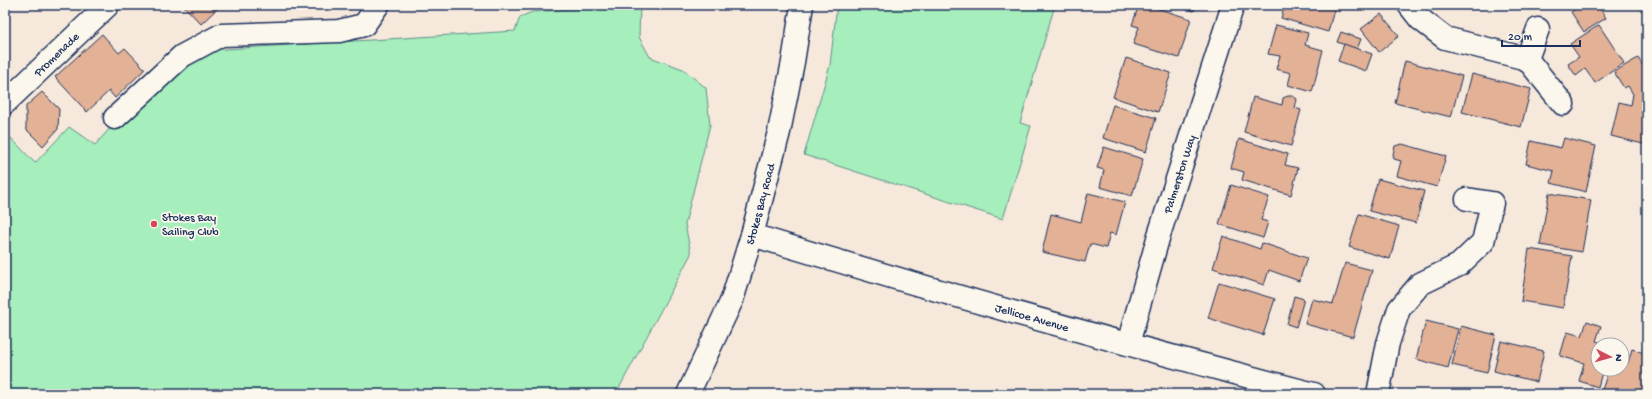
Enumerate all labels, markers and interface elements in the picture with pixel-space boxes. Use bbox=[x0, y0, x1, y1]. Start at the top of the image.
scale bar bbox=[1502, 22, 1580, 48]
street label: Promenade bbox=[31, 30, 83, 81]
text: 20 m bbox=[1508, 31, 1533, 45]
street label: Palmerston Way bbox=[1161, 133, 1200, 217]
street label: Stokes Bay Road bbox=[744, 162, 780, 247]
place label: Stokes Bay Sailing Club bbox=[162, 212, 219, 240]
marker: Stokes Bay Sailing Club bbox=[149, 219, 159, 229]
street label: Jellicoe Avenue bbox=[993, 302, 1071, 336]
north arrow bbox=[1590, 337, 1630, 377]
text: N bbox=[1612, 354, 1624, 362]

